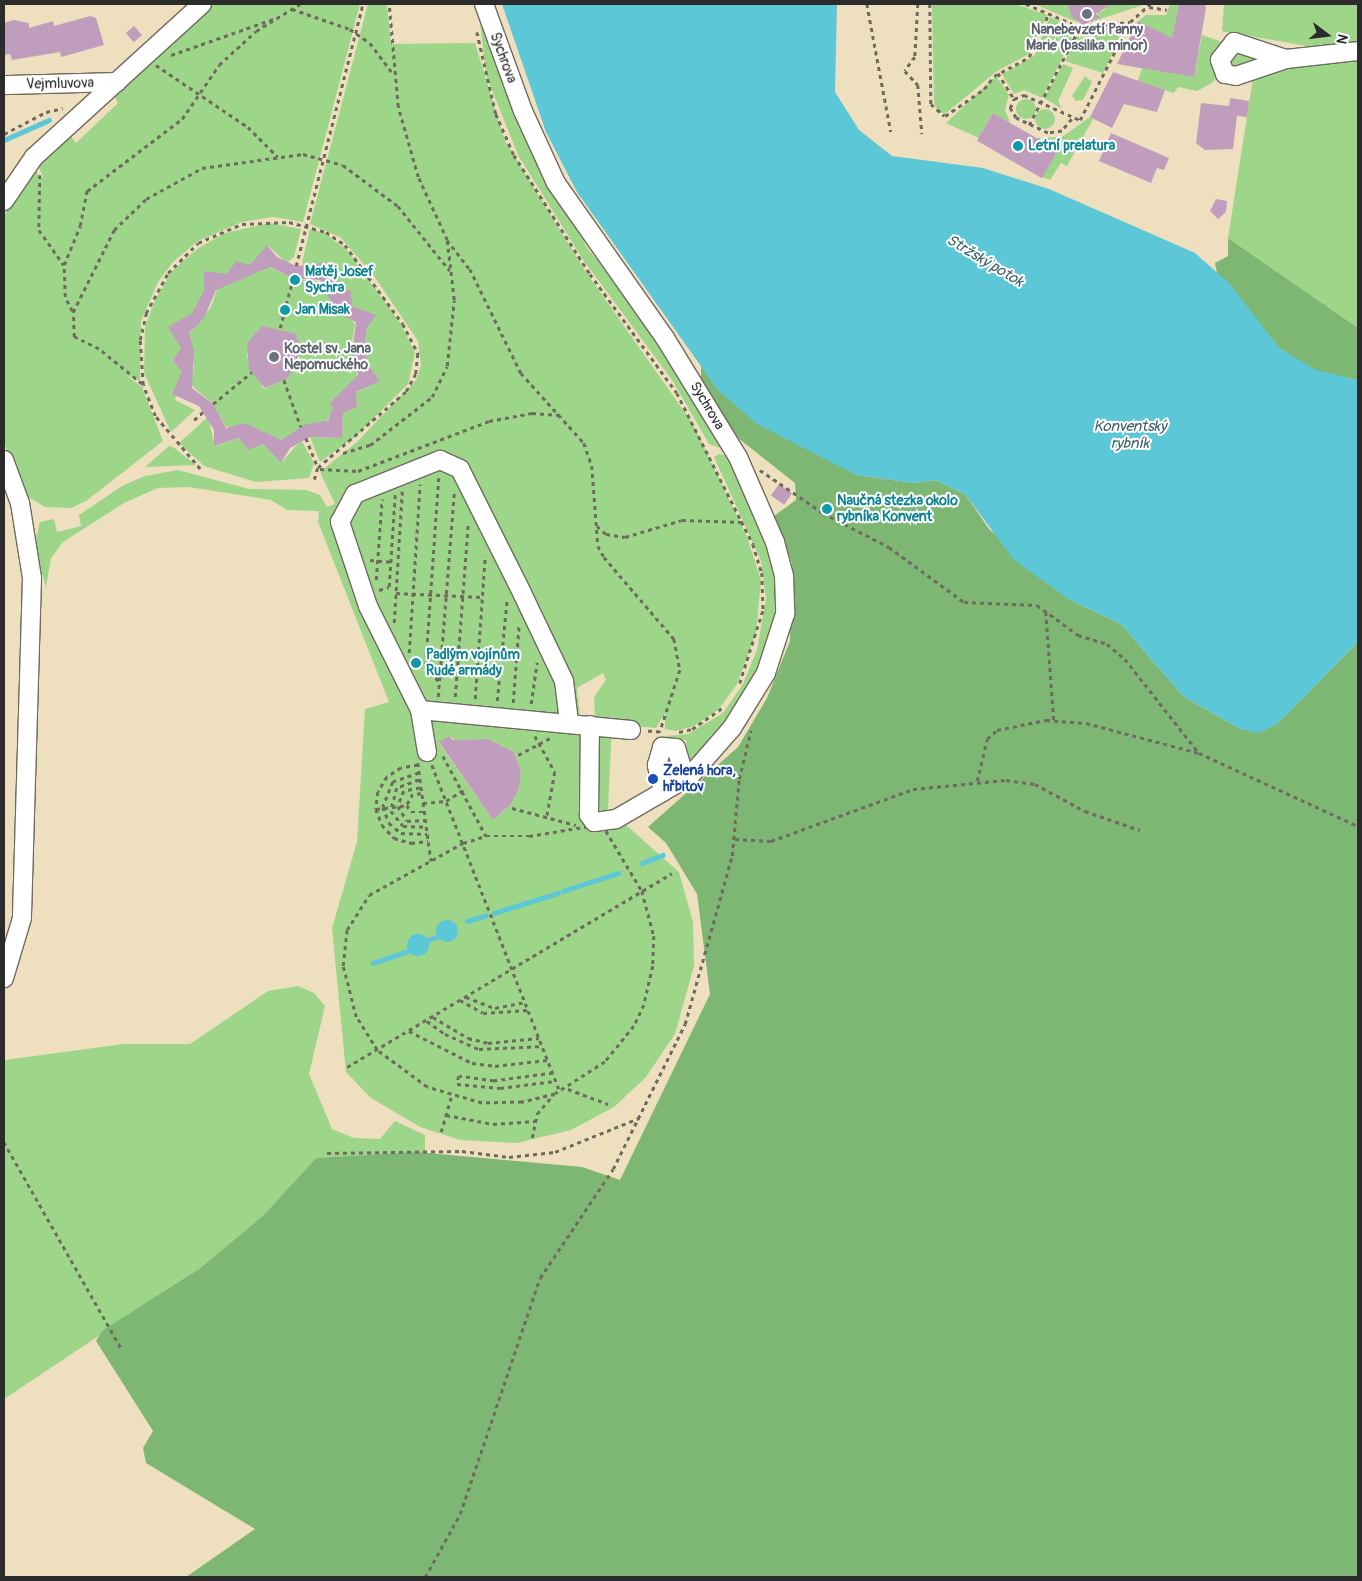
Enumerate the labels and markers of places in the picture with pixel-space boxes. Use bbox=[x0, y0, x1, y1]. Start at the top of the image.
marker: Nanebevzetí Panny Marie (basilika minor) bbox=[1081, 8, 1093, 20]
place label: Nanebevzetí Panny Marie (basilika minor) bbox=[1026, 22, 1148, 54]
place label: Letní prelatura bbox=[1028, 138, 1115, 154]
marker: Letní prelatura bbox=[1012, 140, 1024, 152]
place label: Matěj Josef Sychra bbox=[305, 264, 374, 296]
marker: Matěj Josef Sychra bbox=[289, 274, 301, 286]
place label: Jan Misak bbox=[295, 302, 350, 318]
marker: Jan Misak bbox=[279, 304, 291, 316]
place label: Kostel sv. Jana Nepomuckého bbox=[284, 341, 371, 374]
marker: Kostel sv. Jana Nepomuckého bbox=[268, 351, 280, 363]
place label: Naučná stezka okolo rybníka Konvent bbox=[837, 493, 958, 526]
marker: Naučná stezka okolo rybníka Konvent bbox=[821, 503, 833, 515]
place label: Padlým vojínům Rudé armády bbox=[426, 647, 520, 680]
marker: Padlým vojínům Rudé armády bbox=[410, 657, 422, 669]
place label: Zelená hora, hřbitov bbox=[663, 763, 736, 796]
marker: Zelená hora, hřbitov bbox=[647, 773, 659, 785]

